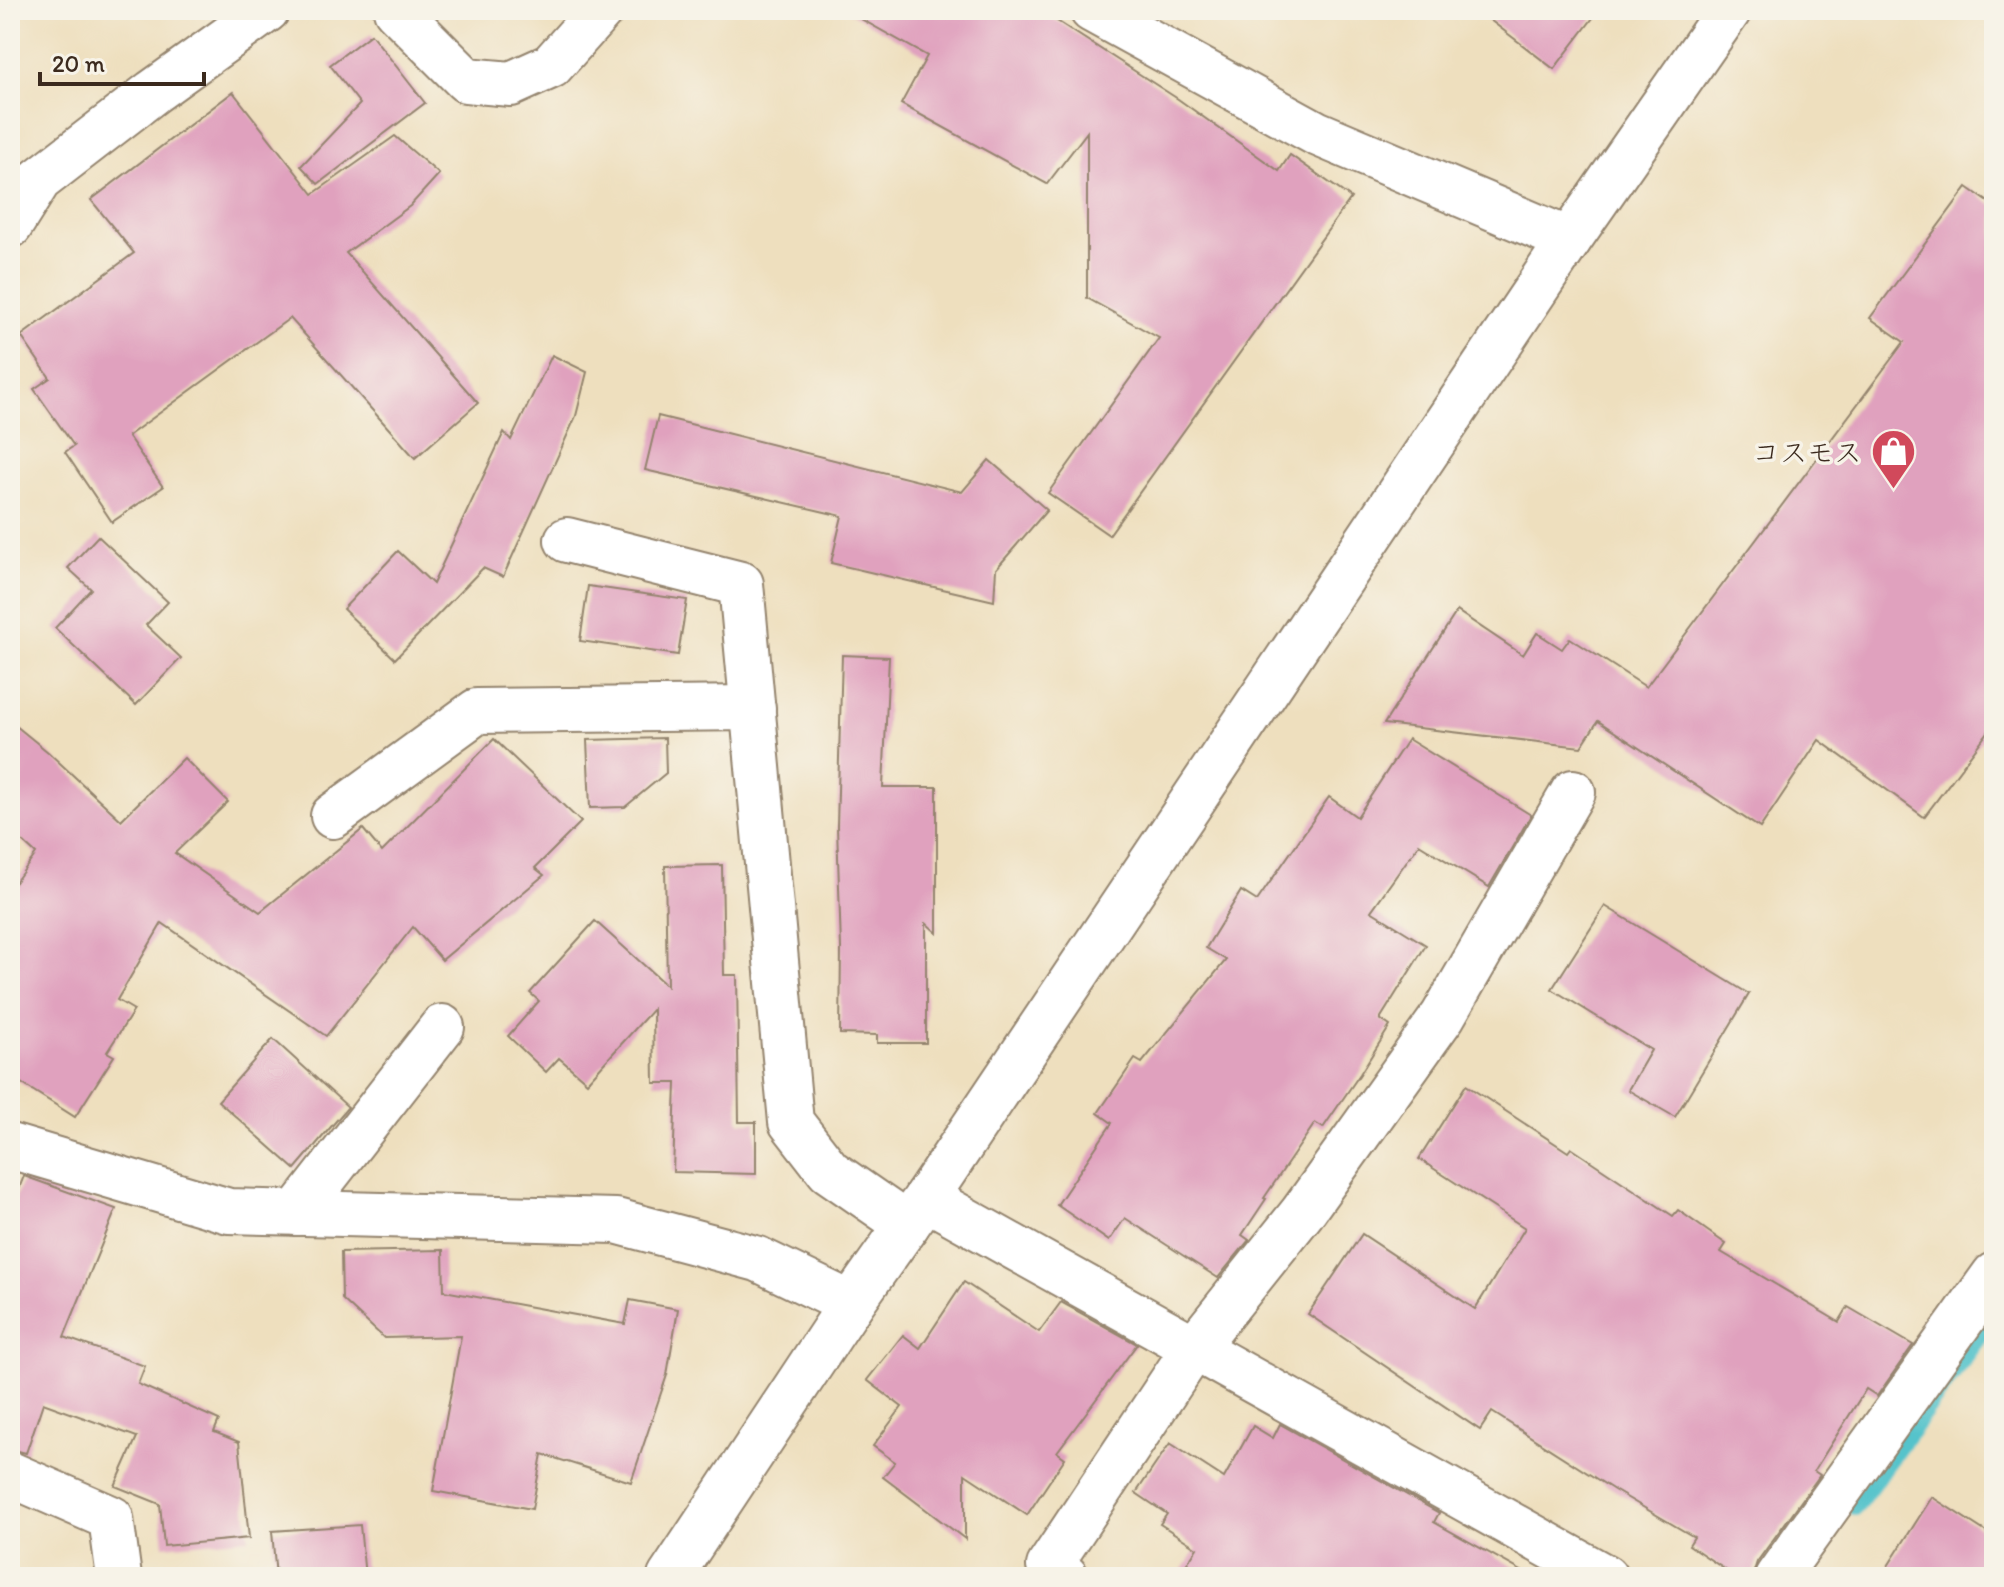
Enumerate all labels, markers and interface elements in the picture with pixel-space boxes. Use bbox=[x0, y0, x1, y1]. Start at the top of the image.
scale bar bbox=[40, 36, 204, 86]
text: 20 m bbox=[52, 49, 105, 78]
shop icon: コスモス bbox=[1869, 428, 1917, 491]
place label: コスモス bbox=[1752, 435, 1862, 469]

